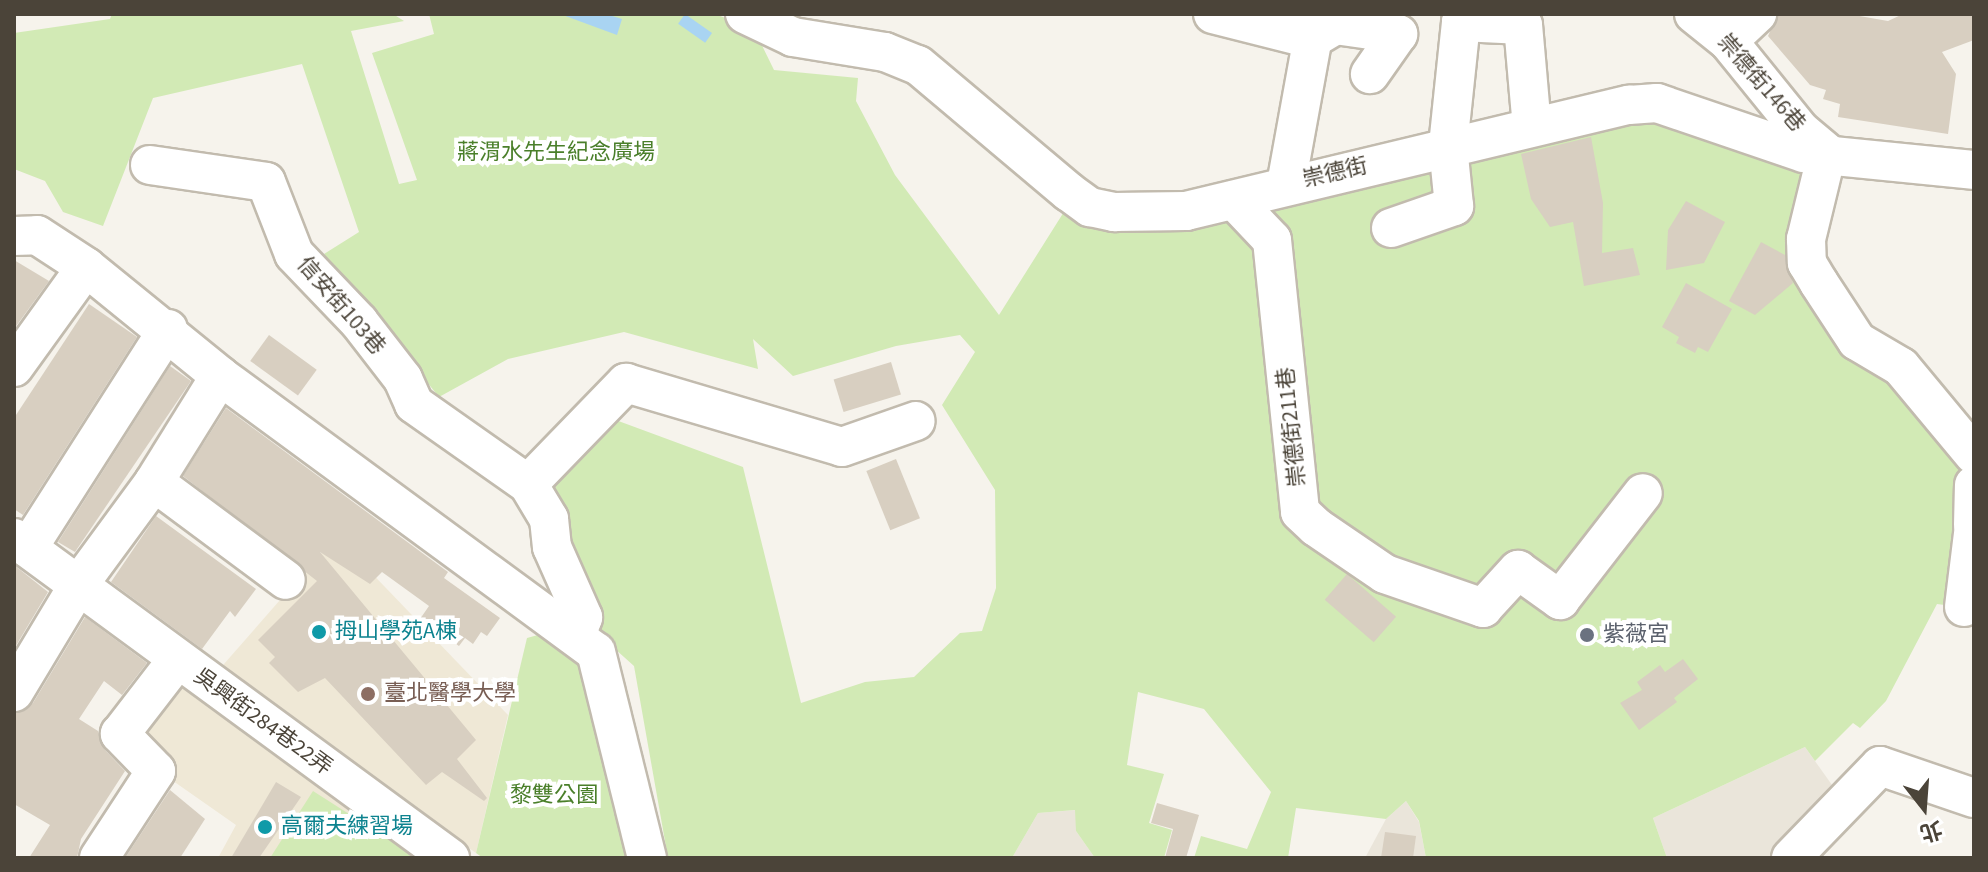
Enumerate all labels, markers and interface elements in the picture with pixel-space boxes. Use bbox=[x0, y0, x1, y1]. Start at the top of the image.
street label: 崇德街146巷 bbox=[1711, 29, 1811, 137]
park label: 蔣渭水先生紀念廣場 bbox=[457, 140, 655, 166]
street label: 崇德街 bbox=[1300, 153, 1370, 193]
street label: 信安街103巷 bbox=[291, 252, 391, 360]
street label: 崇德街211巷 bbox=[1273, 366, 1311, 488]
place label: 拇山學苑A棟 bbox=[335, 619, 457, 645]
place label: 紫薇宮 bbox=[1603, 622, 1669, 648]
marker: 拇山學苑A棟 bbox=[310, 623, 328, 641]
marker: 紫薇宮 bbox=[1578, 626, 1596, 644]
street label: 吳興街284巷22弄 bbox=[189, 663, 337, 781]
place label: 臺北醫學大學 bbox=[384, 681, 516, 707]
marker: 臺北醫學大學 bbox=[359, 685, 377, 703]
north arrow bbox=[1884, 768, 1964, 848]
park label: 黎雙公園 bbox=[510, 783, 598, 809]
text: 北 bbox=[1916, 812, 1946, 849]
place label: 高爾夫練習場 bbox=[281, 814, 413, 840]
marker: 高爾夫練習場 bbox=[256, 818, 274, 836]

